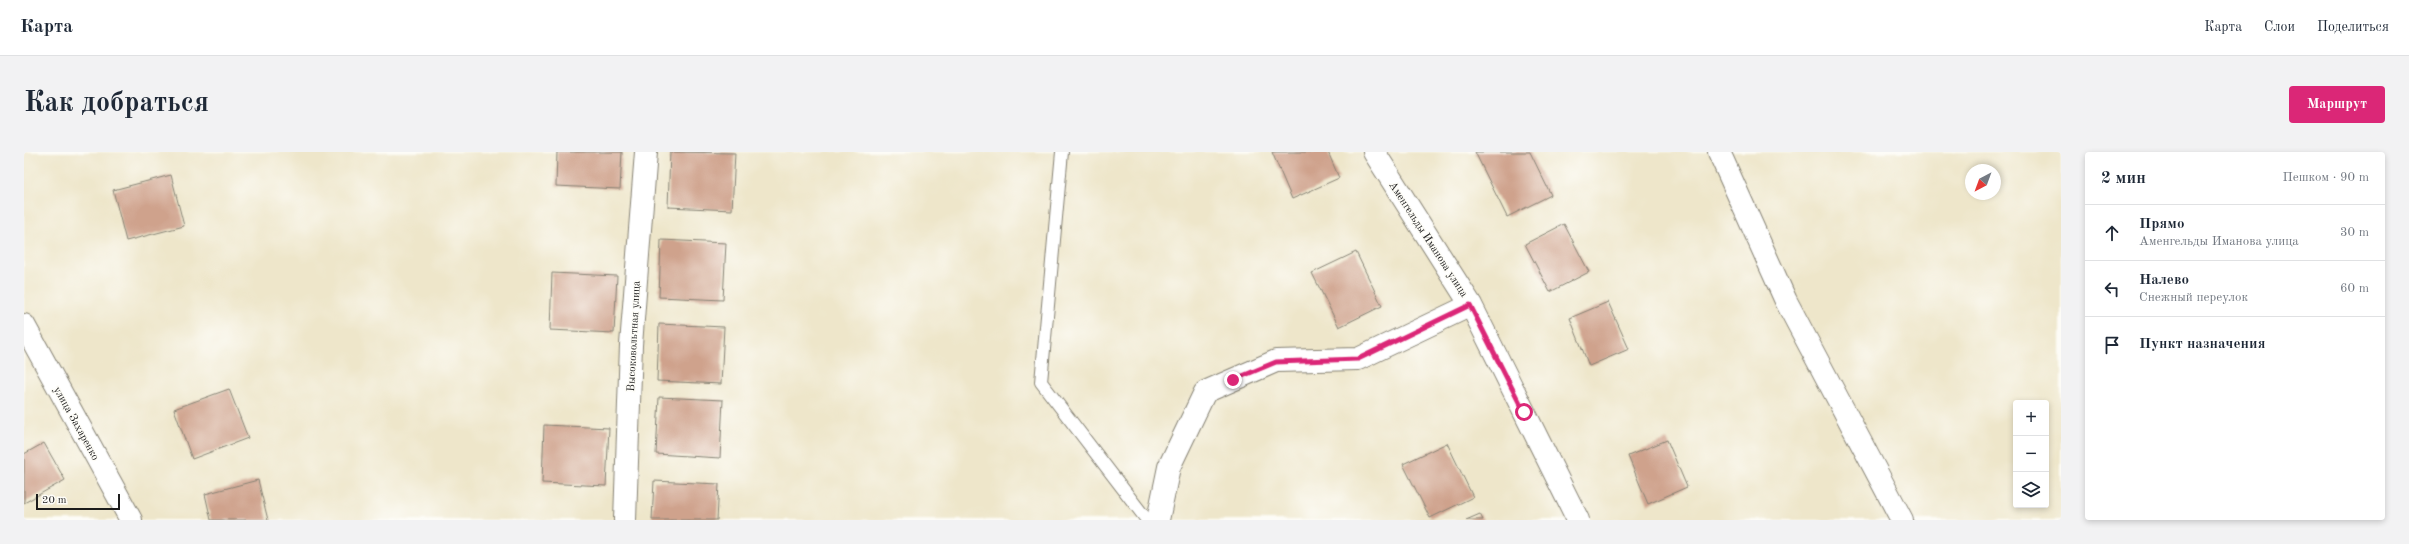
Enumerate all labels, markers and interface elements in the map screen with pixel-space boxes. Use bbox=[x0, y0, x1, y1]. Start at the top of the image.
text: Карта bbox=[20, 18, 73, 37]
text: Карта bbox=[2204, 20, 2242, 34]
text: Слои bbox=[2264, 20, 2295, 34]
text: Поделиться bbox=[2317, 20, 2389, 34]
button: Маршрут bbox=[2289, 86, 2385, 123]
text: Как добраться bbox=[24, 90, 209, 118]
north arrow bbox=[1965, 164, 2001, 200]
text: 2 мин bbox=[2101, 170, 2146, 187]
text: Пешком · 90 m bbox=[2282, 171, 2369, 184]
street label: Аменгельды Иманова улица bbox=[1386, 180, 1469, 300]
text: Прямо bbox=[2139, 217, 2185, 232]
icon: ahead bbox=[2101, 222, 2123, 244]
text: 30 m bbox=[2340, 226, 2369, 239]
text: Аменгельды Иманова улица bbox=[2139, 235, 2299, 248]
text: Налево bbox=[2139, 273, 2189, 288]
icon: left bbox=[2101, 278, 2123, 300]
street label: Высоковольтная улица bbox=[626, 280, 643, 392]
text: 60 m bbox=[2340, 282, 2369, 295]
text: Снежный переулок bbox=[2139, 291, 2248, 304]
icon: arrive bbox=[2101, 334, 2123, 356]
text: Пункт назначения bbox=[2139, 337, 2266, 352]
route end bbox=[1224, 371, 1242, 389]
street label: улица Захаренко bbox=[51, 385, 100, 462]
map controls bbox=[2013, 400, 2049, 508]
button: + bbox=[2013, 400, 2049, 436]
route start bbox=[1515, 403, 1533, 421]
button: − bbox=[2013, 436, 2049, 472]
button: layers bbox=[2013, 472, 2049, 508]
scale bar bbox=[36, 492, 120, 511]
text: 20 m bbox=[42, 495, 67, 506]

